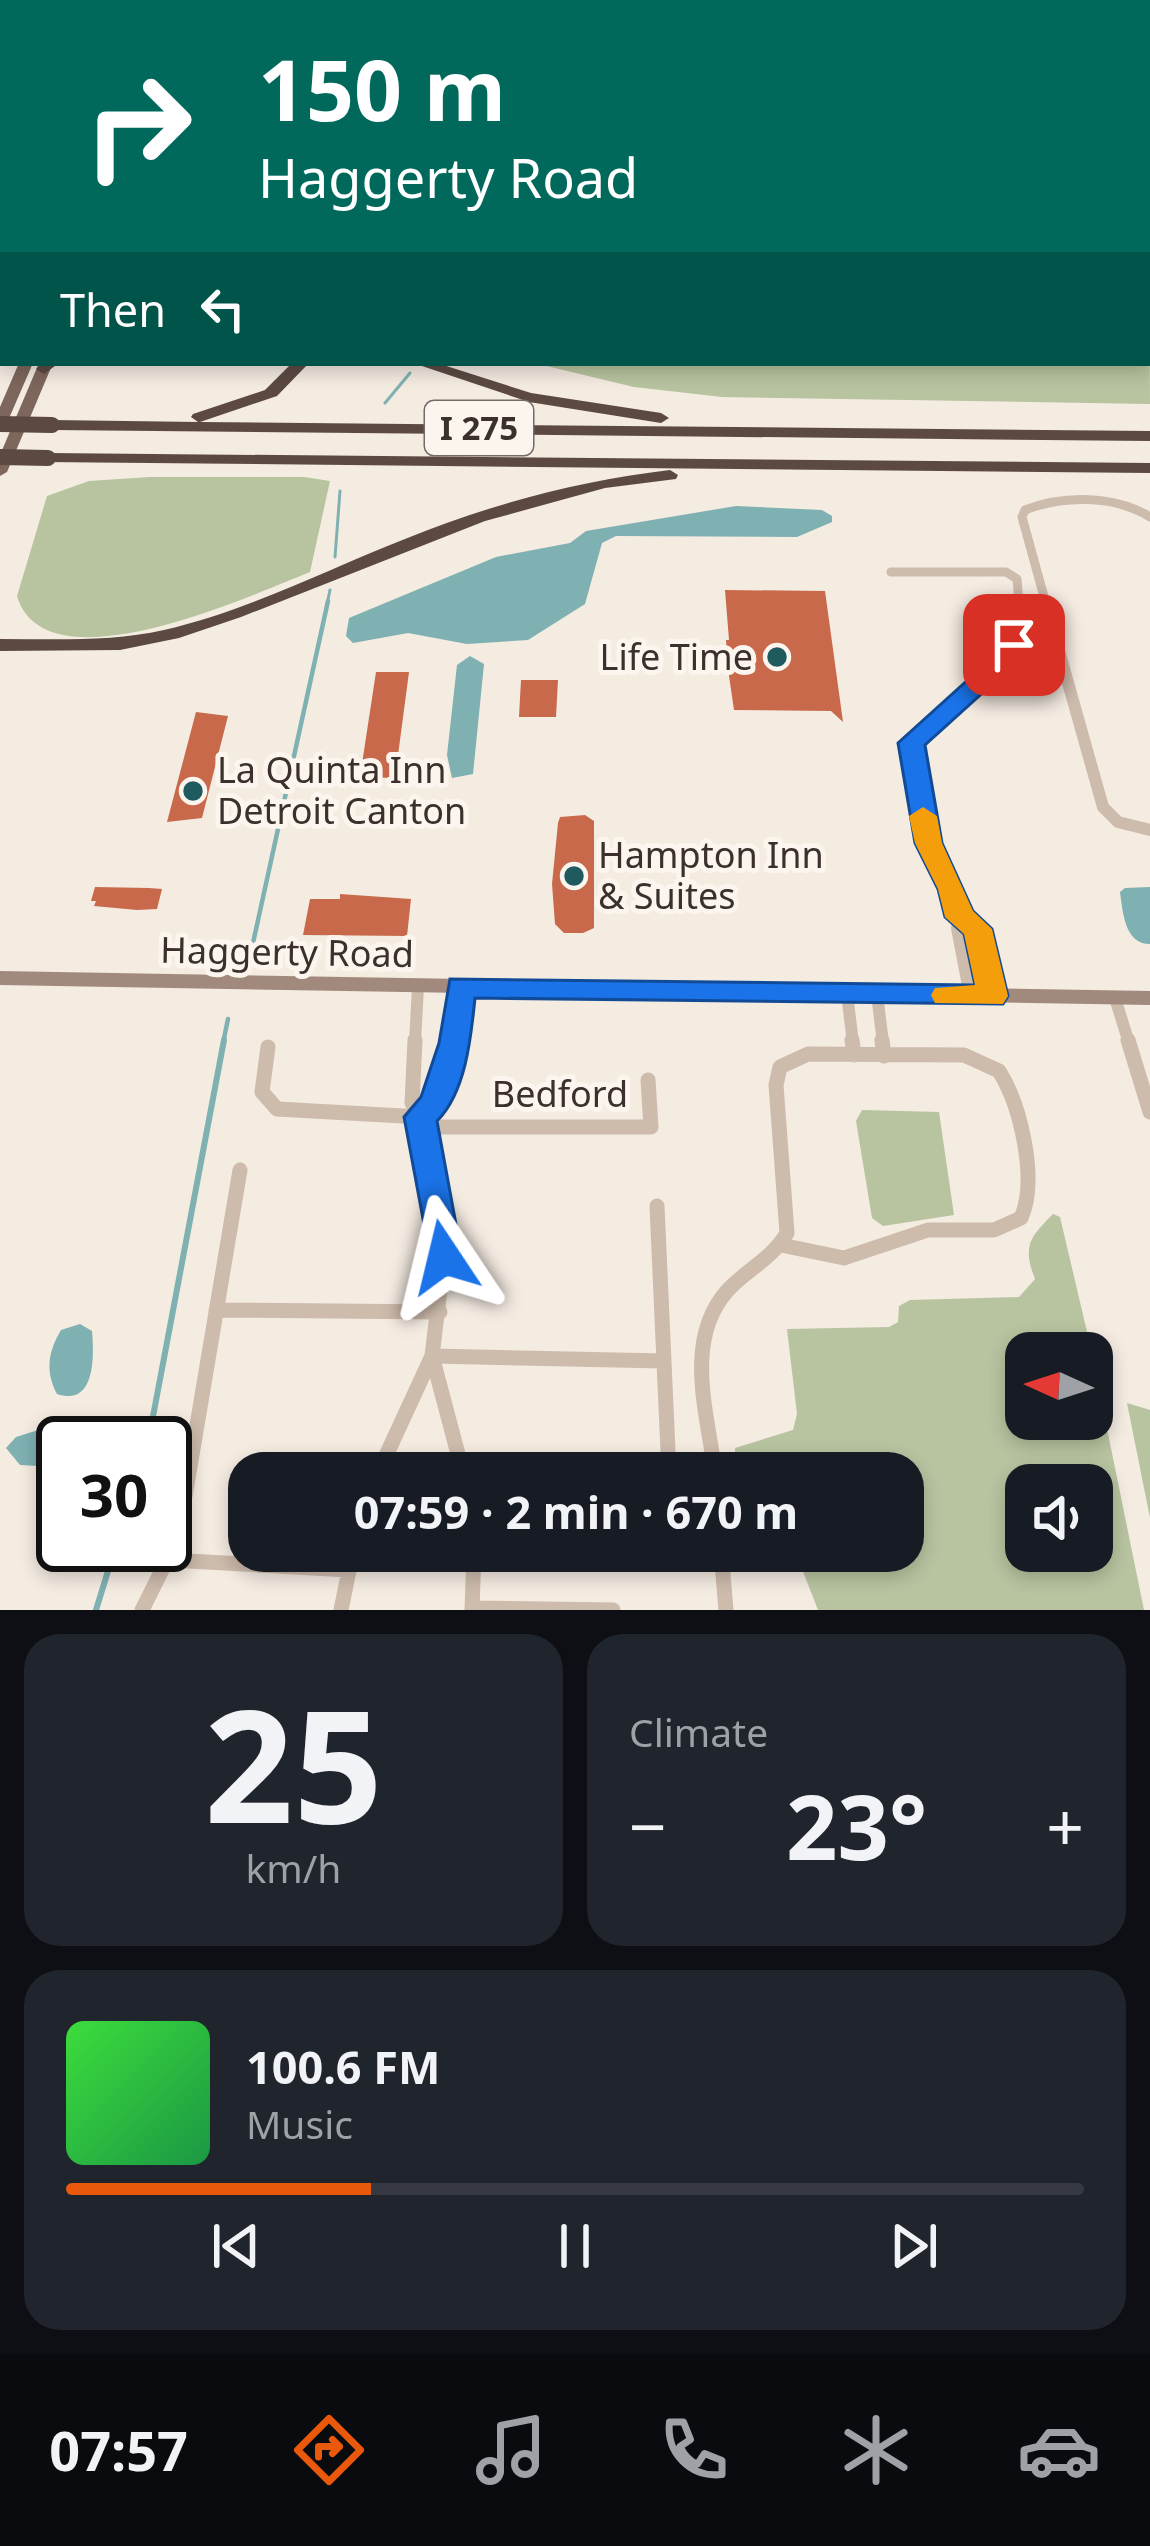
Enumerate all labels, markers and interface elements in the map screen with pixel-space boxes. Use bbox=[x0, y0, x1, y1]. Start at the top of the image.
text: 150 m bbox=[258, 31, 506, 146]
icon: right bbox=[60, 48, 216, 204]
text: Haggerty Road bbox=[258, 140, 638, 214]
icon: left bbox=[190, 276, 256, 342]
text: Then bbox=[60, 279, 166, 340]
road number: I 275 bbox=[425, 401, 533, 455]
pin bbox=[963, 594, 1065, 696]
icon: arrive bbox=[981, 612, 1047, 678]
place label: Life Time bbox=[600, 632, 753, 681]
marker: Life Time bbox=[764, 644, 790, 670]
place label: La Quinta Inn Detroit Canton bbox=[217, 745, 466, 835]
marker: La Quinta Inn Detroit Canton bbox=[180, 778, 206, 804]
place label: Hampton Inn & Suites bbox=[598, 830, 824, 920]
marker: Hampton Inn & Suites bbox=[561, 863, 587, 889]
street label: Haggerty Road bbox=[160, 925, 414, 978]
street label: Bedford bbox=[492, 1069, 628, 1118]
position arrow bbox=[381, 1194, 507, 1320]
north arrow bbox=[1005, 1332, 1113, 1440]
map controls bbox=[1005, 1332, 1113, 1572]
speed limit sign: 30 bbox=[36, 1416, 192, 1572]
button: sound bbox=[1005, 1464, 1113, 1572]
text: 07:59 · 2 min · 670 m bbox=[354, 1481, 798, 1542]
text: 25 bbox=[204, 1656, 383, 1869]
text: Climate bbox=[629, 1705, 768, 1758]
text: 23° bbox=[786, 1764, 927, 1886]
text: − bbox=[629, 1780, 667, 1870]
text: + bbox=[1046, 1780, 1084, 1870]
text: km/h bbox=[246, 1841, 341, 1894]
text: 100.6 FM bbox=[246, 2036, 440, 2097]
text: Music bbox=[246, 2097, 353, 2150]
icon: previous bbox=[203, 2213, 269, 2279]
icon: pause bbox=[542, 2213, 608, 2279]
icon: next bbox=[881, 2213, 947, 2279]
icon: directions bbox=[287, 2408, 371, 2492]
icon: music bbox=[469, 2408, 553, 2492]
icon: phone bbox=[652, 2408, 736, 2492]
icon: climate bbox=[834, 2408, 918, 2492]
icon: car bbox=[1017, 2408, 1101, 2492]
text: 07:57 bbox=[49, 2413, 188, 2487]

